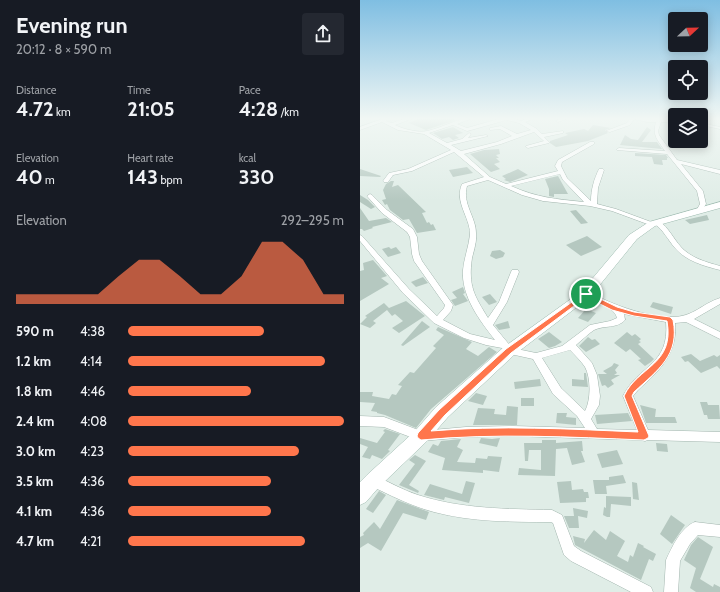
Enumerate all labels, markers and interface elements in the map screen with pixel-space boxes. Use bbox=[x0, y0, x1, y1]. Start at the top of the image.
text: Evening run bbox=[16, 12, 128, 39]
north arrow bbox=[668, 12, 708, 52]
map controls bbox=[668, 12, 708, 148]
button: share bbox=[302, 13, 344, 55]
text: 20:12 · 8 × 590 m bbox=[16, 41, 111, 57]
button: locate bbox=[668, 60, 708, 100]
text: Distance bbox=[16, 83, 57, 97]
text: Time bbox=[127, 83, 151, 97]
text: Pace bbox=[239, 83, 261, 97]
text: 4.72 bbox=[16, 97, 54, 121]
text: 21:05 bbox=[127, 97, 175, 121]
text: 4:28 bbox=[239, 97, 278, 121]
text: km bbox=[54, 105, 71, 119]
text: /km bbox=[278, 105, 299, 119]
button: layers bbox=[668, 108, 708, 148]
text: Elevation bbox=[16, 151, 59, 165]
text: Heart rate bbox=[127, 151, 173, 165]
text: kcal bbox=[239, 151, 256, 165]
text: 40 bbox=[16, 165, 43, 189]
text: 143 bbox=[127, 165, 158, 189]
text: 330 bbox=[239, 165, 274, 189]
text: m bbox=[43, 173, 55, 187]
text: bpm bbox=[158, 173, 182, 187]
text: Elevation bbox=[16, 212, 67, 228]
text: 292–295 m bbox=[281, 212, 344, 228]
pin bbox=[569, 277, 603, 311]
icon: arrive bbox=[575, 283, 597, 305]
text: 590 m bbox=[16, 323, 54, 339]
text: 4:38 bbox=[80, 323, 105, 339]
text: 1.2 km bbox=[16, 353, 51, 369]
text: 4:14 bbox=[80, 353, 102, 369]
text: 1.8 km bbox=[16, 383, 52, 399]
text: 4:46 bbox=[80, 383, 105, 399]
text: 2.4 km bbox=[16, 413, 54, 429]
text: 4:08 bbox=[80, 413, 107, 429]
text: 3.0 km bbox=[16, 443, 55, 459]
text: 4:23 bbox=[80, 443, 104, 459]
text: 3.5 km bbox=[16, 473, 53, 489]
text: 4:36 bbox=[80, 473, 105, 489]
text: 4.1 km bbox=[16, 503, 52, 519]
text: 4:36 bbox=[80, 503, 105, 519]
text: 4.7 km bbox=[16, 533, 54, 549]
text: 4:21 bbox=[80, 533, 101, 549]

